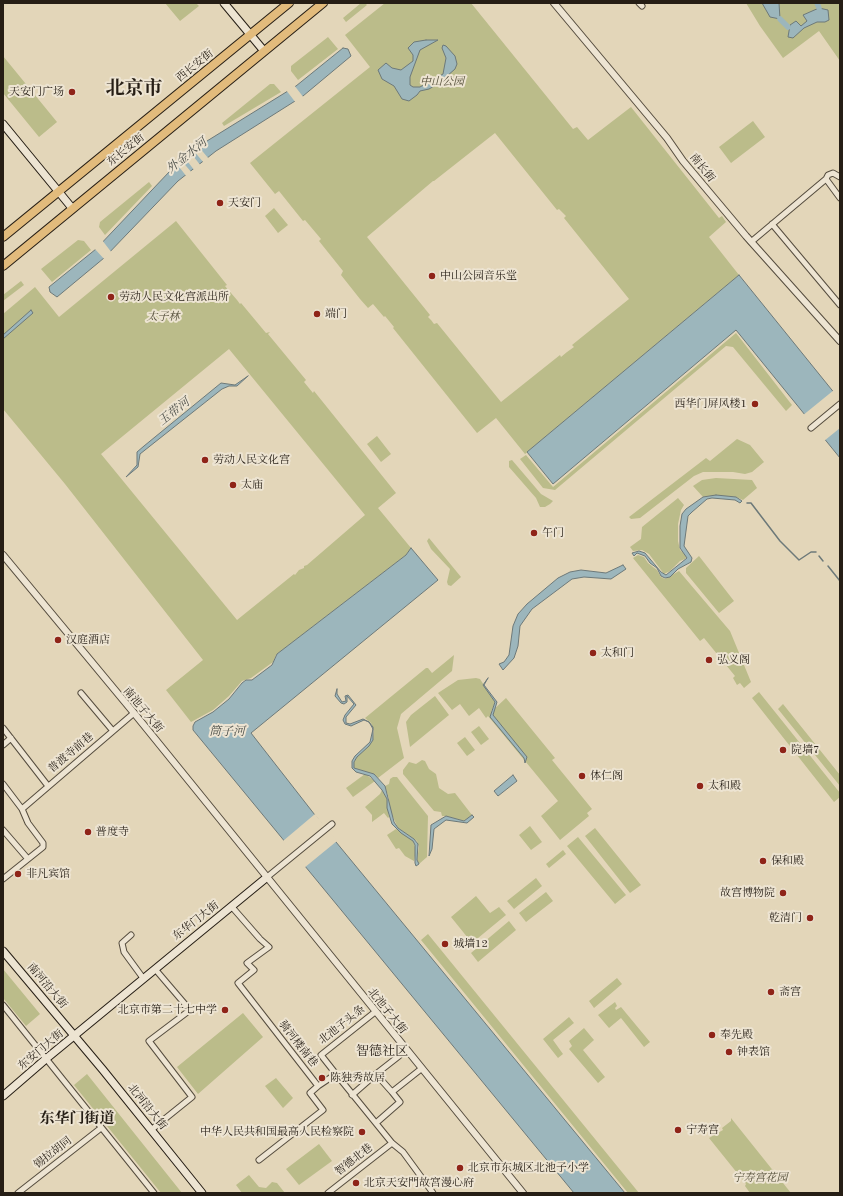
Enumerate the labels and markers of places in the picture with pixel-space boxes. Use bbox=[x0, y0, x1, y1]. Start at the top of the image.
place label: 天安门广场 bbox=[9, 85, 64, 99]
marker: 天安门广场 bbox=[67, 87, 77, 97]
place label: 天安门 bbox=[228, 196, 261, 210]
marker: 天安门 bbox=[215, 198, 225, 208]
place label: 中山公园音乐堂 bbox=[440, 269, 517, 283]
marker: 中山公园音乐堂 bbox=[427, 271, 437, 281]
place label: 劳动人民文化宫派出所 bbox=[119, 290, 229, 304]
marker: 劳动人民文化宫派出所 bbox=[106, 292, 116, 302]
place label: 端门 bbox=[325, 307, 347, 321]
marker: 端门 bbox=[312, 309, 322, 319]
place label: 西华门屏风楼1 bbox=[675, 397, 747, 411]
marker: 西华门屏风楼1 bbox=[750, 399, 760, 409]
place label: 劳动人民文化宫 bbox=[213, 453, 290, 467]
marker: 劳动人民文化宫 bbox=[200, 455, 210, 465]
place label: 太庙 bbox=[241, 478, 263, 492]
marker: 太庙 bbox=[228, 480, 238, 490]
place label: 午门 bbox=[542, 526, 564, 540]
marker: 午门 bbox=[529, 528, 539, 538]
place label: 汉庭酒店 bbox=[66, 633, 110, 647]
marker: 汉庭酒店 bbox=[53, 635, 63, 645]
place label: 太和门 bbox=[601, 646, 634, 660]
marker: 太和门 bbox=[588, 648, 598, 658]
place label: 弘义阁 bbox=[717, 653, 750, 667]
marker: 弘义阁 bbox=[704, 655, 714, 665]
place label: 院墙7 bbox=[791, 743, 819, 757]
marker: 院墙7 bbox=[778, 745, 788, 755]
place label: 体仁阁 bbox=[590, 769, 623, 783]
marker: 体仁阁 bbox=[577, 771, 587, 781]
place label: 太和殿 bbox=[708, 779, 741, 793]
marker: 太和殿 bbox=[695, 781, 705, 791]
place label: 普度寺 bbox=[96, 825, 129, 839]
marker: 普度寺 bbox=[83, 827, 93, 837]
place label: 保和殿 bbox=[771, 854, 804, 868]
marker: 保和殿 bbox=[758, 856, 768, 866]
place label: 非凡宾馆 bbox=[26, 867, 70, 881]
marker: 非凡宾馆 bbox=[13, 869, 23, 879]
place label: 故宫博物院 bbox=[720, 886, 775, 900]
marker: 故宫博物院 bbox=[778, 888, 788, 898]
place label: 乾清门 bbox=[769, 911, 802, 925]
marker: 乾清门 bbox=[805, 913, 815, 923]
place label: 城墙12 bbox=[453, 937, 488, 951]
marker: 城墙12 bbox=[440, 939, 450, 949]
place label: 斋宫 bbox=[779, 985, 801, 999]
marker: 斋宫 bbox=[766, 987, 776, 997]
place label: 北京市第二十七中学 bbox=[118, 1003, 217, 1017]
marker: 北京市第二十七中学 bbox=[220, 1005, 230, 1015]
place label: 奉先殿 bbox=[720, 1028, 753, 1042]
marker: 奉先殿 bbox=[707, 1030, 717, 1040]
place label: 钟表馆 bbox=[737, 1045, 770, 1059]
marker: 钟表馆 bbox=[724, 1047, 734, 1057]
place label: 陈独秀故居 bbox=[330, 1071, 385, 1085]
marker: 陈独秀故居 bbox=[317, 1073, 327, 1083]
place label: 宁寿宫 bbox=[686, 1123, 719, 1137]
place label: 中华人民共和国最高人民检察院 bbox=[200, 1125, 354, 1139]
marker: 宁寿宫 bbox=[673, 1125, 683, 1135]
marker: 中华人民共和国最高人民检察院 bbox=[357, 1127, 367, 1137]
place label: 北京市东城区北池子小学 bbox=[468, 1161, 589, 1175]
marker: 北京市东城区北池子小学 bbox=[455, 1163, 465, 1173]
place label: 北京天安門故宮漫心府 bbox=[364, 1176, 474, 1190]
marker: 北京天安門故宮漫心府 bbox=[351, 1178, 361, 1188]

